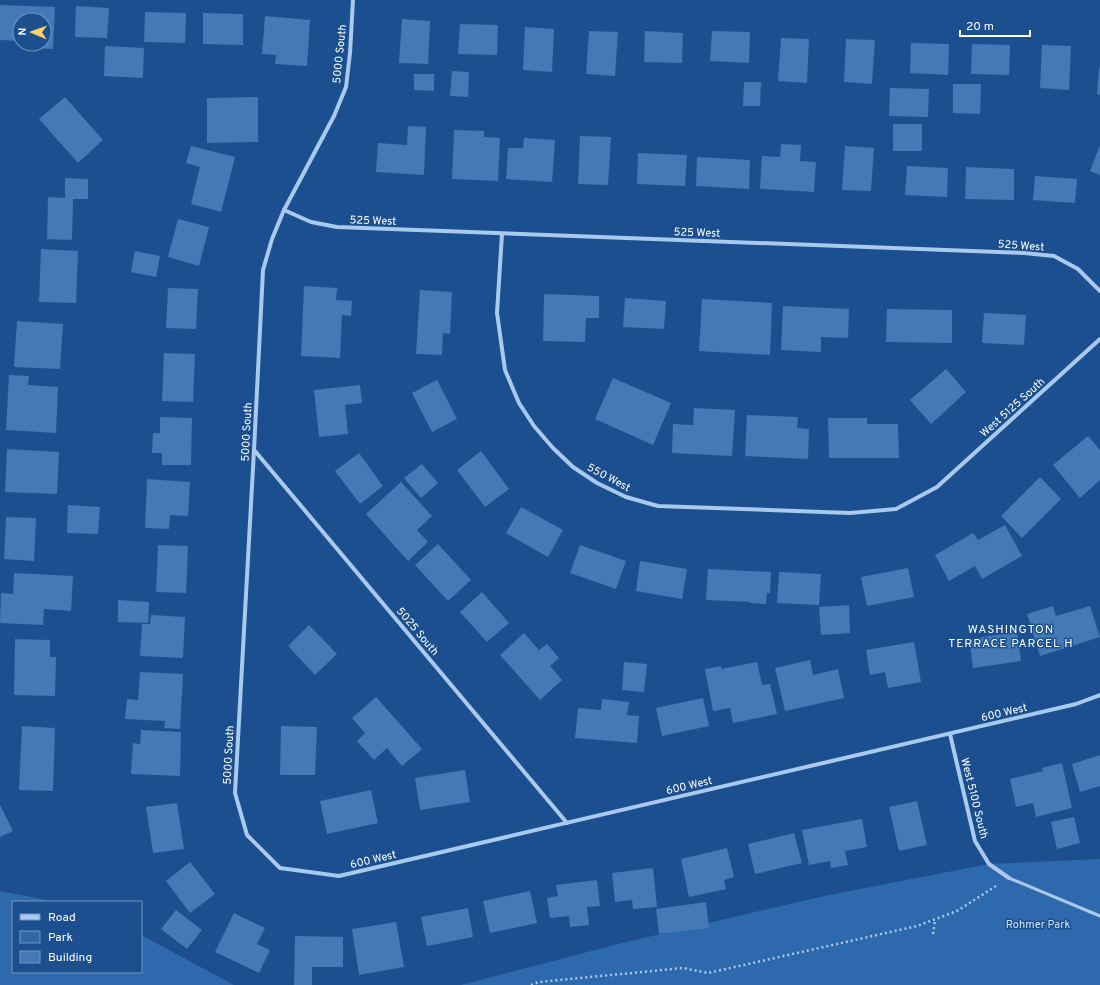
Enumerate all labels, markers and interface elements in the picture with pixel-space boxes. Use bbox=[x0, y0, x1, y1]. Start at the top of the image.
north arrow bbox=[12, 12, 52, 52]
scale bar bbox=[960, 12, 1030, 38]
text: 20 m bbox=[966, 19, 994, 35]
street label: 5000 South bbox=[330, 24, 350, 84]
text: N bbox=[16, 27, 30, 36]
street label: 525 West bbox=[349, 213, 397, 229]
street label: 525 West bbox=[673, 225, 721, 241]
street label: 525 West bbox=[997, 237, 1045, 255]
street label: West 5125 South bbox=[977, 375, 1048, 441]
street label: 5000 South bbox=[238, 402, 256, 462]
street label: 550 West bbox=[584, 461, 633, 495]
street label: 5025 South bbox=[393, 605, 442, 659]
district label: WASHINGTON TERRACE PARCEL H bbox=[948, 622, 1074, 652]
street label: 600 West bbox=[980, 701, 1029, 725]
street label: 5000 South bbox=[220, 725, 238, 785]
street label: West 5100 South bbox=[957, 756, 991, 840]
street label: 600 West bbox=[665, 774, 714, 798]
street label: 600 West bbox=[349, 848, 398, 872]
legend bbox=[12, 901, 142, 973]
text: Road bbox=[48, 910, 76, 926]
park label: Rohmer Park bbox=[1006, 918, 1070, 932]
text: Park bbox=[48, 930, 73, 946]
text: Building bbox=[48, 950, 92, 966]

